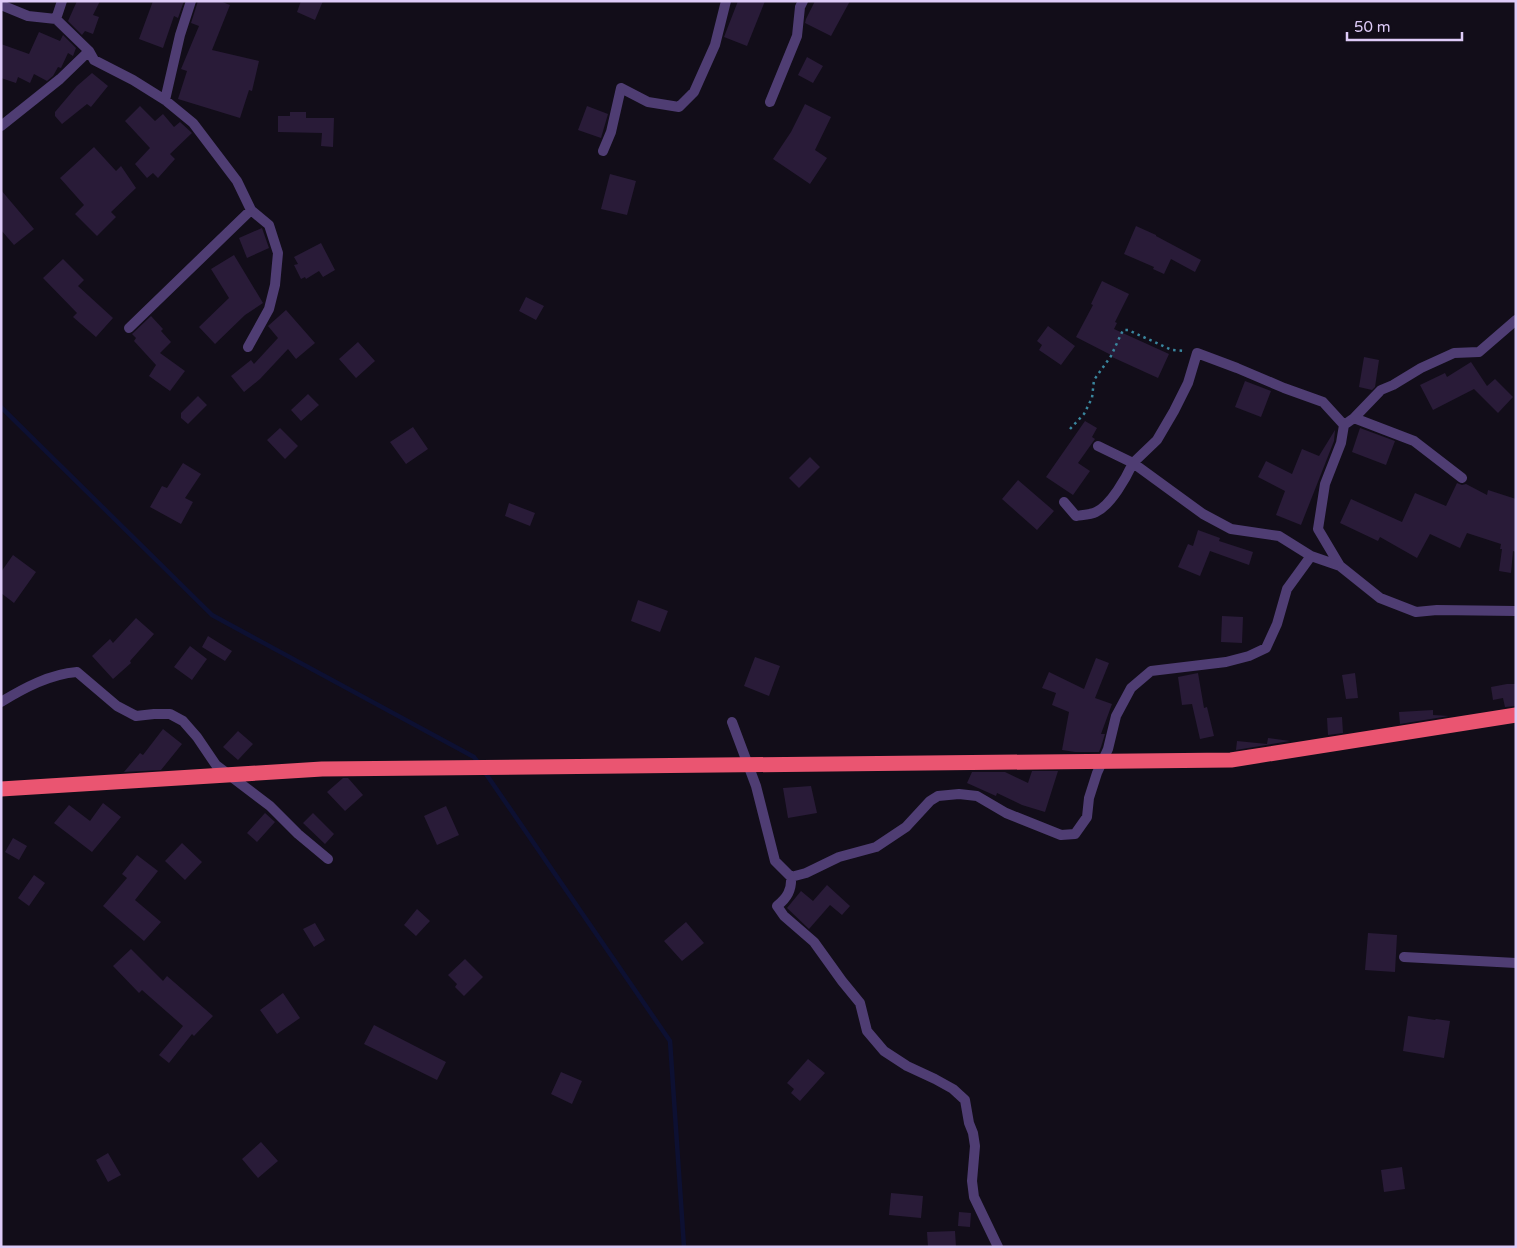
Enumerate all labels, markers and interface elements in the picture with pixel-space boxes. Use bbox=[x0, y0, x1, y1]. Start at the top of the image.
scale bar bbox=[1347, 10, 1462, 42]
text: 50 m bbox=[1354, 18, 1391, 36]

